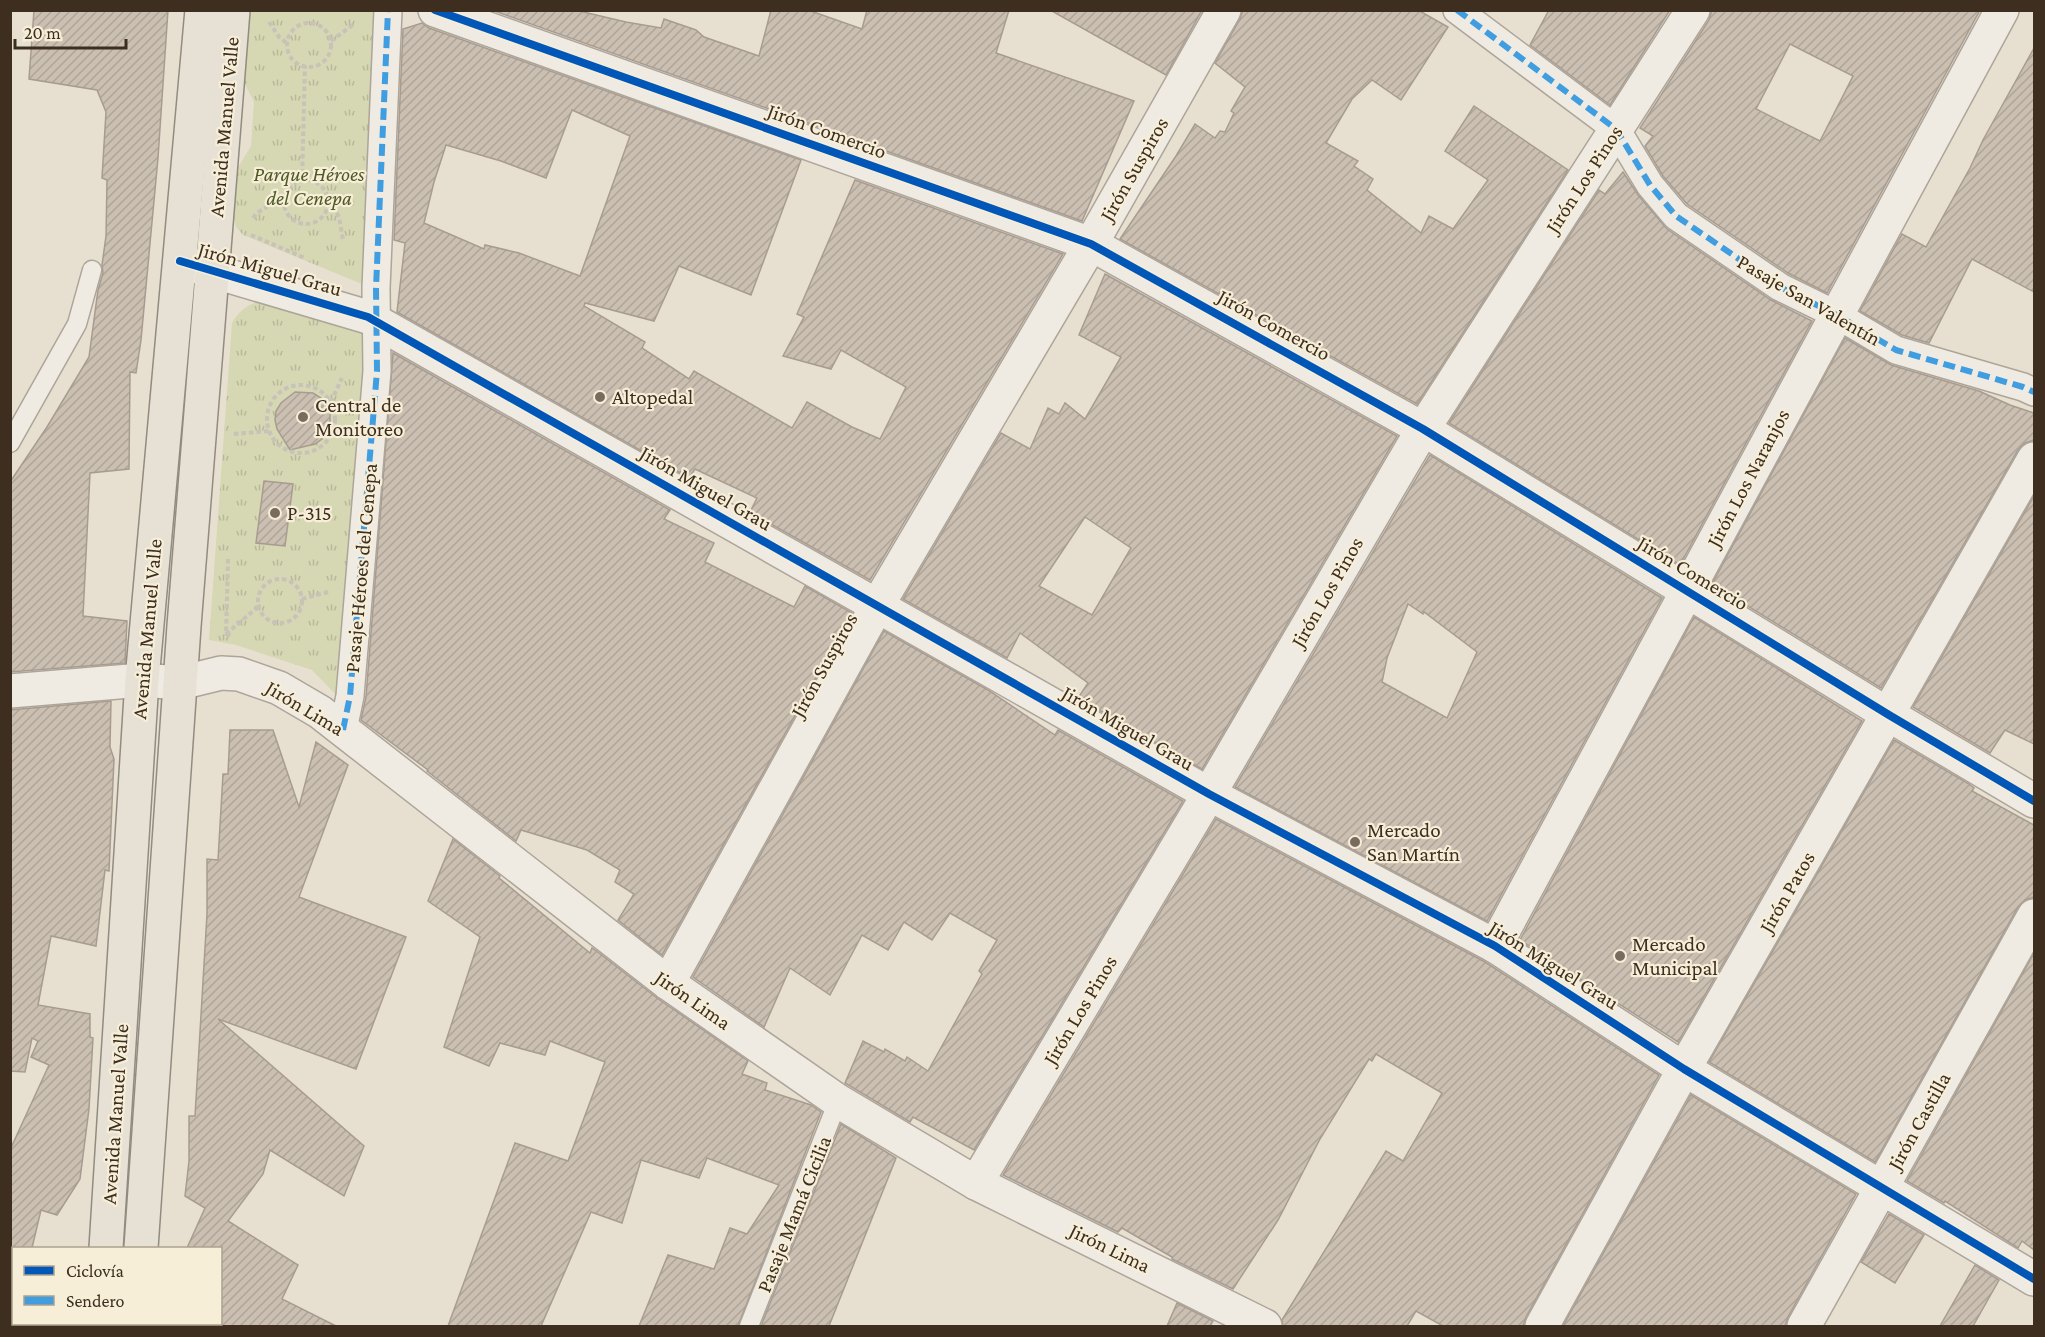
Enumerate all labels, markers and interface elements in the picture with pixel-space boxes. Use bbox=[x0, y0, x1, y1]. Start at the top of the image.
scale bar bbox=[15, 12, 126, 50]
text: 20 m bbox=[24, 23, 61, 43]
street label: Avenida Manuel Valle bbox=[204, 36, 244, 218]
street label: Jirón Comercio bbox=[762, 98, 890, 164]
street label: Jirón Suspiros bbox=[1094, 113, 1173, 227]
street label: Jirón Los Pinos bbox=[1539, 121, 1628, 239]
park label: Parque Héroes del Cenepa bbox=[254, 162, 365, 210]
street label: Jirón Miguel Grau bbox=[193, 236, 345, 301]
street label: Pasaje San Valentín bbox=[1733, 249, 1885, 351]
street label: Jirón Comercio bbox=[1212, 283, 1334, 366]
place label: Altopedal bbox=[612, 385, 693, 409]
marker: Altopedal bbox=[593, 390, 607, 404]
place label: Central de Monitoreo bbox=[315, 393, 404, 441]
street label: Jirón Los Naranjos bbox=[1701, 405, 1794, 553]
marker: Central de Monitoreo bbox=[296, 410, 310, 424]
street label: Jirón Miguel Grau bbox=[634, 439, 776, 536]
street label: Pasaje Héroes del Cenepa bbox=[340, 462, 382, 674]
place label: P-315 bbox=[287, 501, 332, 525]
marker: P-315 bbox=[268, 506, 282, 520]
street label: Jirón Comercio bbox=[1632, 530, 1753, 615]
street label: Jirón Los Pinos bbox=[1285, 532, 1368, 653]
street label: Avenida Manuel Valle bbox=[127, 538, 167, 720]
street label: Jirón Suspiros bbox=[784, 609, 863, 723]
street label: Jirón Lima bbox=[260, 674, 349, 741]
street label: Jirón Miguel Grau bbox=[1056, 679, 1198, 776]
place label: Mercado San Martín bbox=[1367, 818, 1460, 866]
marker: Mercado San Martín bbox=[1348, 835, 1362, 849]
street label: Jirón Patos bbox=[1753, 847, 1820, 939]
street label: Jirón Miguel Grau bbox=[1483, 914, 1623, 1015]
place label: Mercado Municipal bbox=[1632, 932, 1718, 980]
marker: Mercado Municipal bbox=[1613, 949, 1627, 963]
street label: Jirón Los Pinos bbox=[1037, 951, 1122, 1071]
street label: Jirón Lima bbox=[649, 964, 736, 1035]
street label: Avenida Manuel Valle bbox=[97, 1023, 133, 1205]
street label: Jirón Castilla bbox=[1881, 1068, 1956, 1176]
street label: Pasaje Mamá Cicilia bbox=[752, 1132, 836, 1296]
street label: Jirón Lima bbox=[1064, 1217, 1155, 1278]
legend bbox=[12, 1247, 222, 1325]
text: Ciclovía bbox=[66, 1261, 124, 1281]
text: Sendero bbox=[66, 1291, 124, 1311]

